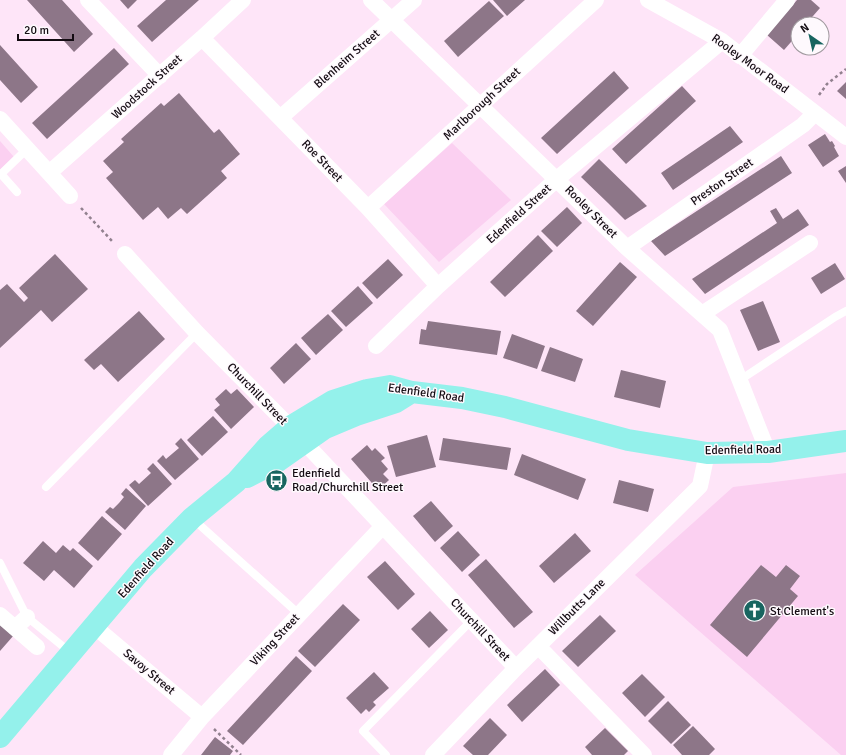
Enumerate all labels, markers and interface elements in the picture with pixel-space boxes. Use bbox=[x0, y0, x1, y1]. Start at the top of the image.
scale bar bbox=[18, 16, 73, 42]
north arrow bbox=[790, 16, 830, 56]
text: N bbox=[798, 21, 811, 36]
text: 20 m bbox=[24, 23, 49, 38]
street label: Blenheim Street bbox=[311, 26, 383, 92]
street label: Rooley Moor Road bbox=[708, 31, 792, 97]
street label: Woodstock Street bbox=[109, 51, 185, 123]
street label: Marlborough Street bbox=[440, 64, 524, 144]
street label: Roe Street bbox=[298, 137, 346, 185]
street label: Preston Street bbox=[688, 155, 756, 209]
street label: Edenfield Street bbox=[483, 181, 555, 247]
street label: Rooley Street bbox=[562, 183, 620, 241]
street label: Churchill Street bbox=[224, 360, 290, 428]
street label: Edenfield Road bbox=[387, 380, 465, 406]
street label: Edenfield Road bbox=[705, 442, 781, 458]
place label: Edenfield Road/Churchill Street bbox=[292, 466, 403, 495]
bus stop icon: Edenfield Road/Churchill Street bbox=[264, 467, 290, 493]
street label: Edenfield Road bbox=[115, 534, 177, 602]
street label: Willbutts Lane bbox=[545, 575, 609, 639]
street label: Churchill Street bbox=[447, 595, 513, 665]
church icon: St Clement's bbox=[741, 598, 767, 624]
place label: St Clement's bbox=[770, 604, 834, 619]
street label: Viking Street bbox=[247, 611, 303, 669]
street label: Savoy Street bbox=[120, 646, 178, 698]

